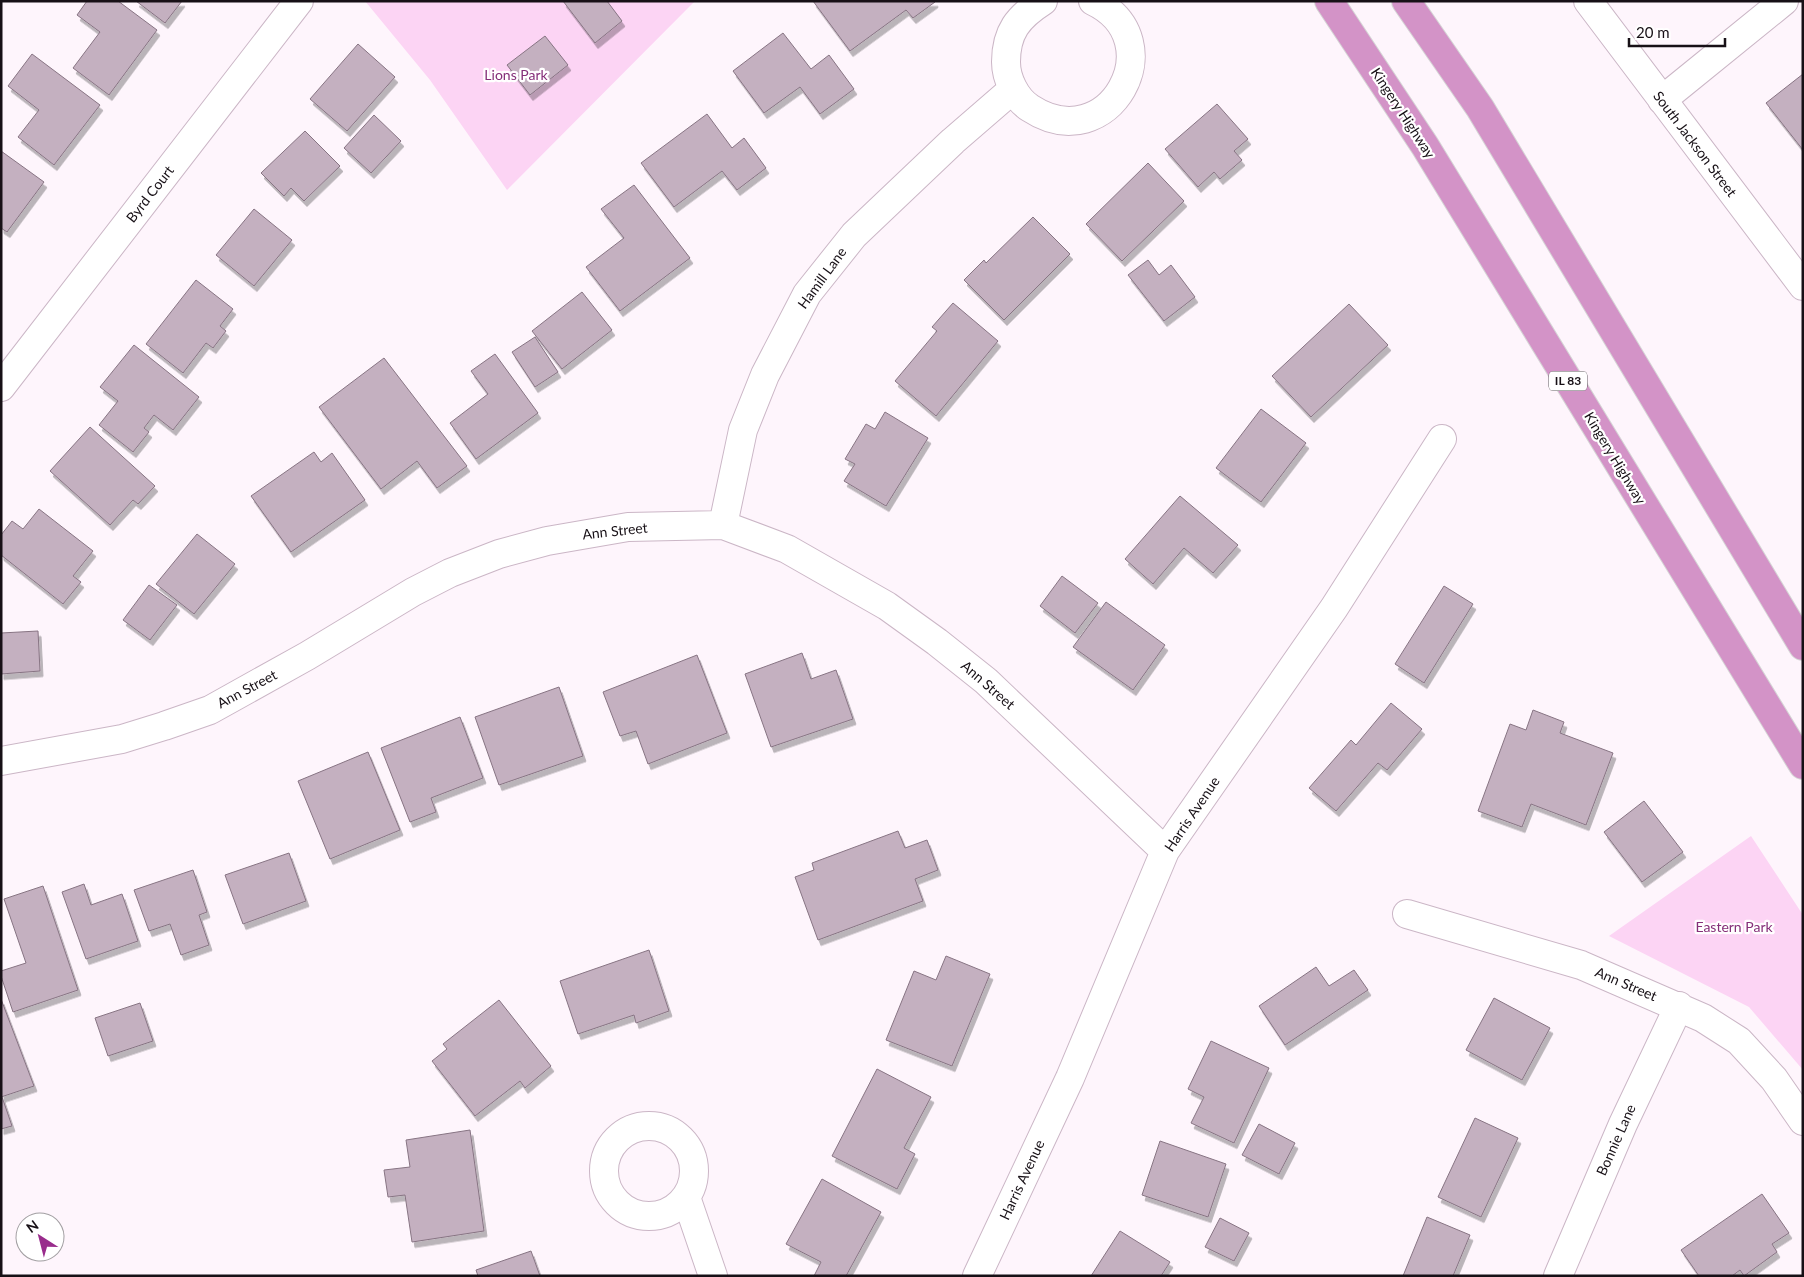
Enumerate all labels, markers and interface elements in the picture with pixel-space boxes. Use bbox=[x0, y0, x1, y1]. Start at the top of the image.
scale bar bbox=[1629, 15, 1725, 47]
text: 20 m bbox=[1636, 23, 1670, 41]
street label: Kingery Highway bbox=[1368, 64, 1439, 162]
park label: Lions Park bbox=[484, 66, 549, 83]
street label: South Jackson Street bbox=[1650, 87, 1741, 200]
street label: Byrd Court bbox=[122, 162, 177, 225]
street label: Hamill Lane bbox=[794, 244, 850, 312]
road number: IL 83 bbox=[1549, 372, 1587, 391]
street label: Kingery Highway bbox=[1581, 409, 1650, 508]
street label: Ann Street bbox=[581, 519, 648, 542]
street label: Ann Street bbox=[958, 657, 1019, 713]
street label: Ann Street bbox=[214, 666, 280, 711]
street label: Harris Avenue bbox=[1160, 773, 1223, 854]
park label: Eastern Park bbox=[1695, 918, 1774, 935]
street label: Ann Street bbox=[1593, 963, 1660, 1004]
street label: Bonnie Lane bbox=[1592, 1102, 1639, 1178]
street label: Harris Avenue bbox=[996, 1137, 1048, 1223]
north arrow bbox=[15, 1212, 65, 1262]
text: N bbox=[23, 1216, 41, 1236]

